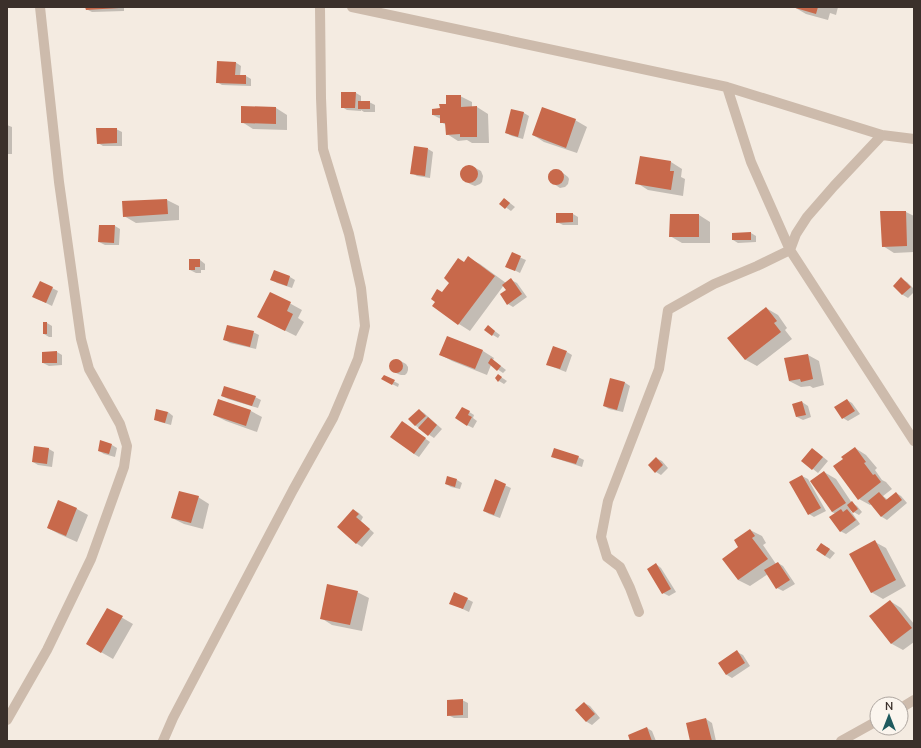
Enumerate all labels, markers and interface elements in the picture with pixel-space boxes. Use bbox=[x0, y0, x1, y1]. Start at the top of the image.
north arrow bbox=[869, 696, 909, 736]
text: N bbox=[885, 699, 893, 714]

